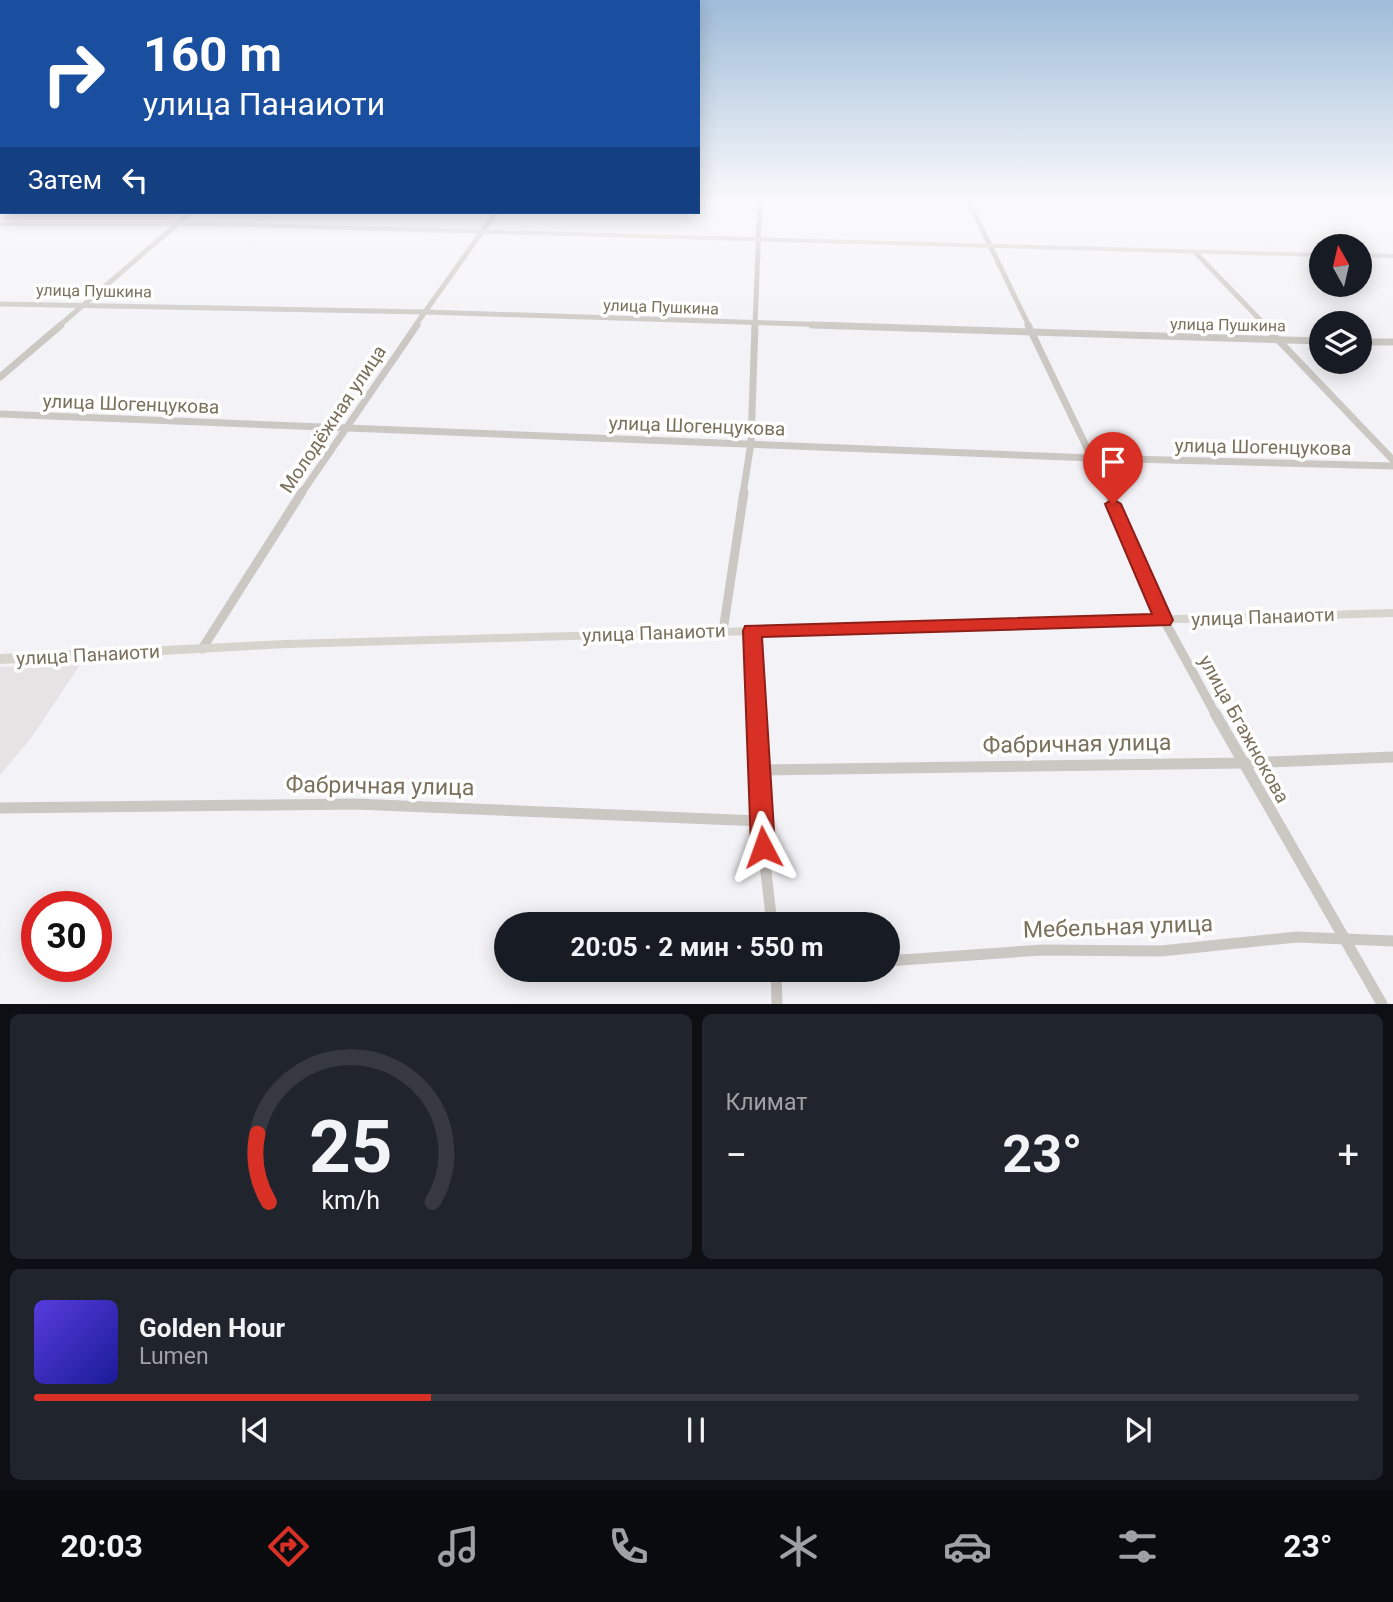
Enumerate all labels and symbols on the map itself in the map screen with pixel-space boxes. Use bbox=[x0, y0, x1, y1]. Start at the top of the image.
north arrow bbox=[1309, 234, 1372, 298]
street label: улица Пушкина bbox=[36, 280, 152, 302]
street label: улица Пушкина bbox=[603, 295, 719, 319]
street label: улица Пушкина bbox=[1170, 314, 1286, 336]
street label: Молодёжная улица bbox=[275, 341, 391, 497]
street label: улица Шогенцукова bbox=[42, 389, 220, 419]
street label: улица Шогенцукова bbox=[608, 411, 786, 441]
pin bbox=[1083, 432, 1143, 504]
street label: улица Шогенцукова bbox=[1174, 434, 1352, 460]
street label: улица Панаиоти bbox=[1191, 603, 1335, 631]
street label: улица Панаиоти bbox=[582, 619, 726, 647]
street label: улица Панаиоти bbox=[16, 640, 160, 670]
street label: улица Бгажнокова bbox=[1194, 651, 1294, 807]
street label: Фабричная улица bbox=[982, 729, 1172, 759]
street label: Фабричная улица bbox=[285, 771, 475, 801]
position arrow bbox=[726, 810, 800, 884]
speed limit sign: 30 bbox=[21, 891, 112, 982]
street label: Мебельная улица bbox=[1022, 910, 1214, 944]

